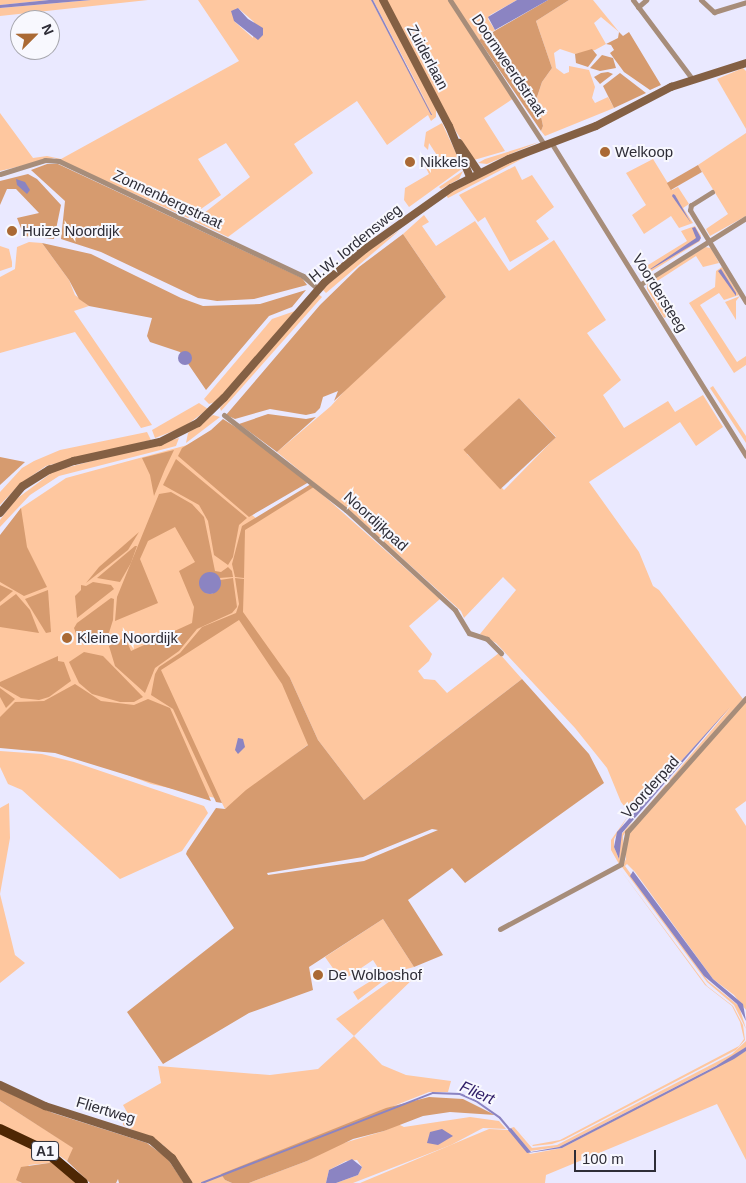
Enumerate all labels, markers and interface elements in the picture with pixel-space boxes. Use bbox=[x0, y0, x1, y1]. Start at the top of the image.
north arrow bbox=[10, 10, 60, 60]
street label: Doornweerdstraat bbox=[468, 11, 550, 119]
street label: Zuiderlaan bbox=[403, 21, 453, 93]
text: N bbox=[39, 22, 57, 37]
place label: Welkoop bbox=[615, 143, 673, 161]
marker: Welkoop bbox=[599, 146, 611, 158]
place label: Nikkels bbox=[420, 153, 468, 171]
marker: Nikkels bbox=[404, 156, 416, 168]
street label: Zonnenbergstraat bbox=[111, 166, 225, 232]
street label: H.W. Iordensweg bbox=[305, 200, 405, 286]
place label: Huize Noordijk bbox=[22, 222, 120, 240]
marker: Huize Noordijk bbox=[6, 225, 18, 237]
street label: Voordersteeg bbox=[629, 250, 691, 336]
street label: Noordijkpad bbox=[340, 488, 412, 554]
place label: Kleine Noordijk bbox=[77, 629, 178, 647]
marker: Kleine Noordijk bbox=[61, 632, 73, 644]
street label: Voorderpad bbox=[617, 752, 683, 822]
place label: De Wolboshof bbox=[328, 966, 422, 984]
marker: De Wolboshof bbox=[312, 969, 324, 981]
water label: Fliert bbox=[457, 1077, 497, 1109]
street label: Fliertweg bbox=[74, 1092, 138, 1128]
road number: A1 bbox=[30, 1140, 60, 1162]
scale bar bbox=[576, 1140, 658, 1172]
text: 100 m bbox=[582, 1150, 624, 1167]

